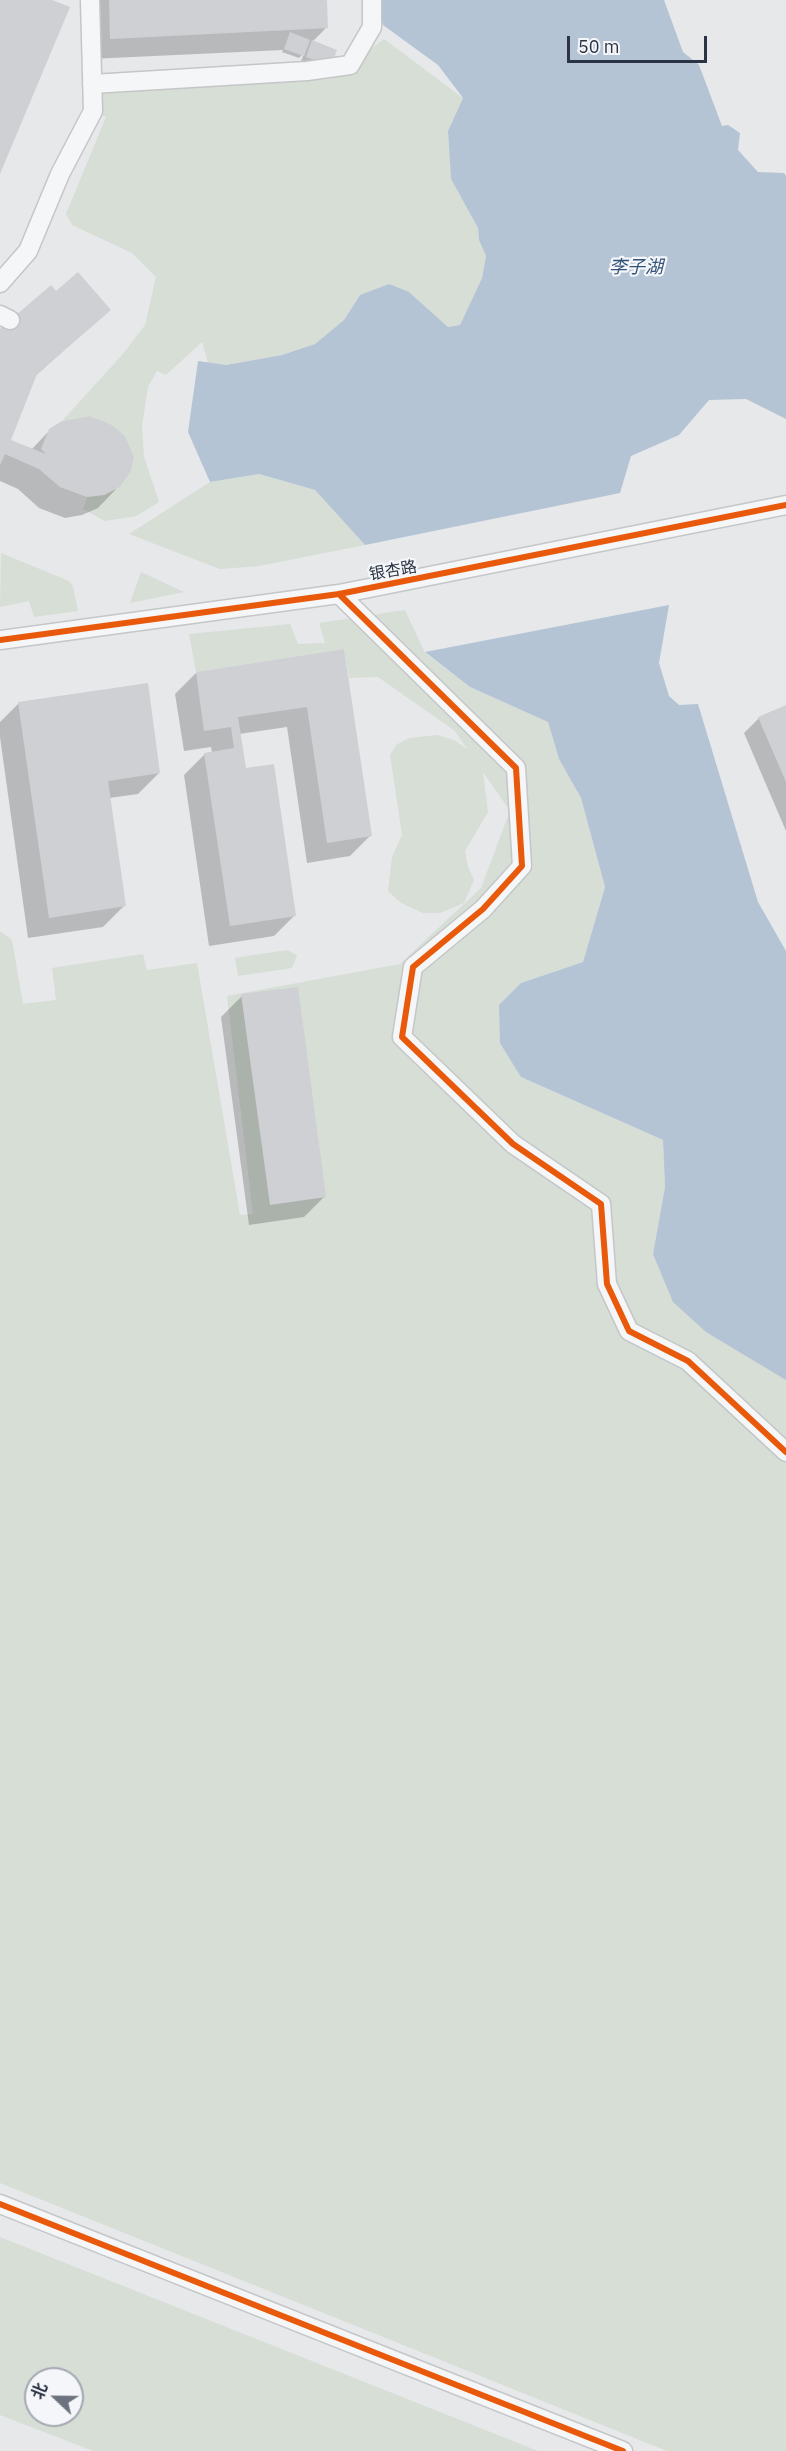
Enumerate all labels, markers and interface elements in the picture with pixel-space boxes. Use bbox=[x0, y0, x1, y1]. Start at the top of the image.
scale bar bbox=[570, 24, 710, 62]
text: 50 m bbox=[578, 35, 620, 58]
water label: 李子湖 bbox=[609, 257, 663, 279]
street label: 银杏路 bbox=[368, 557, 418, 585]
north arrow bbox=[24, 2367, 84, 2427]
text: 北 bbox=[27, 2380, 51, 2402]

